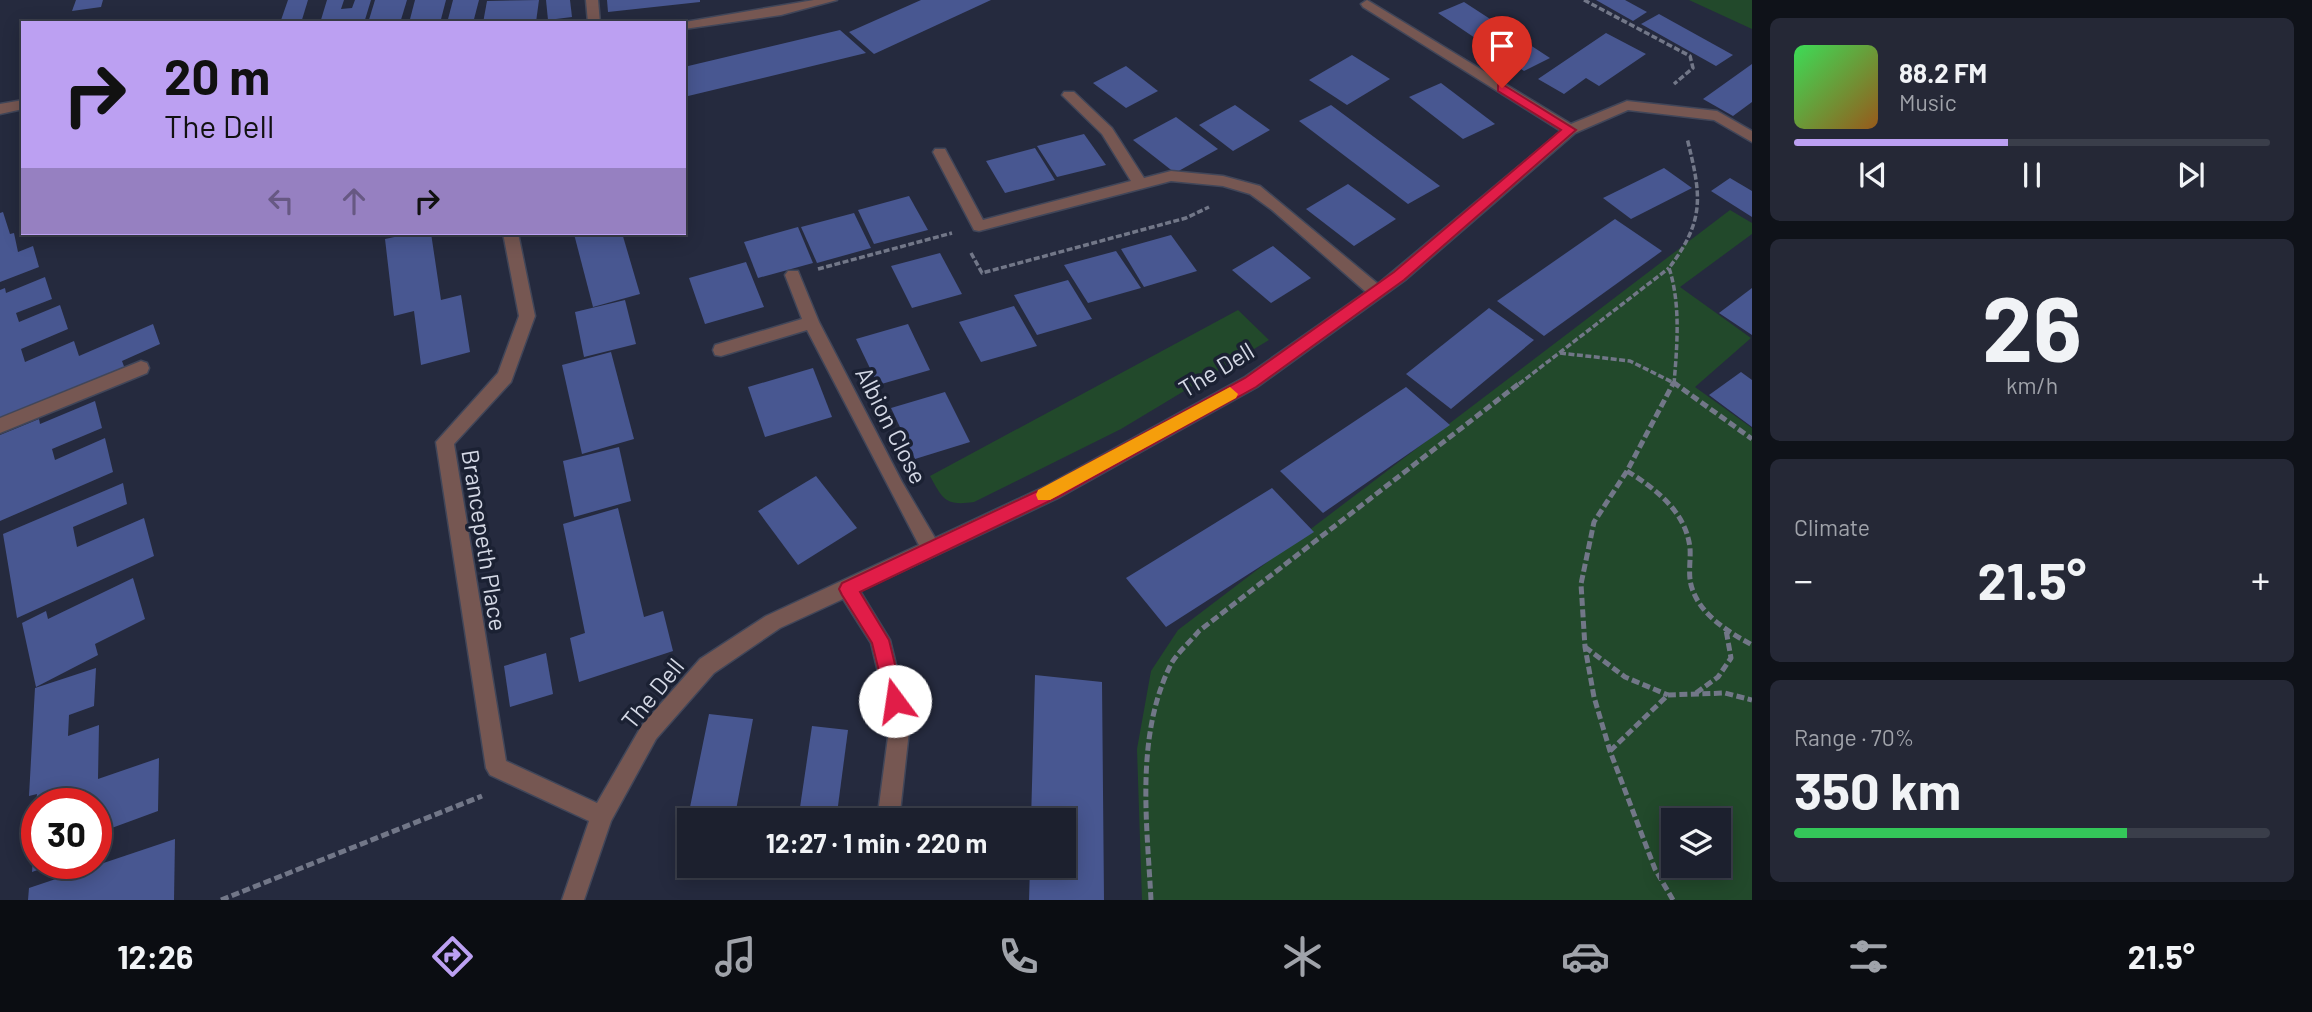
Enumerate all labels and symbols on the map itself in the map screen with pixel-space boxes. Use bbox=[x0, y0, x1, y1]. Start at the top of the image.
pin bbox=[1472, 16, 1532, 88]
street label: The Dell bbox=[1173, 335, 1259, 403]
street label: Albion Close bbox=[850, 362, 934, 488]
street label: Brancepeth Place bbox=[456, 447, 514, 633]
street label: The Dell bbox=[615, 652, 689, 734]
position arrow bbox=[858, 664, 932, 738]
speed limit sign: 30 bbox=[21, 788, 112, 879]

